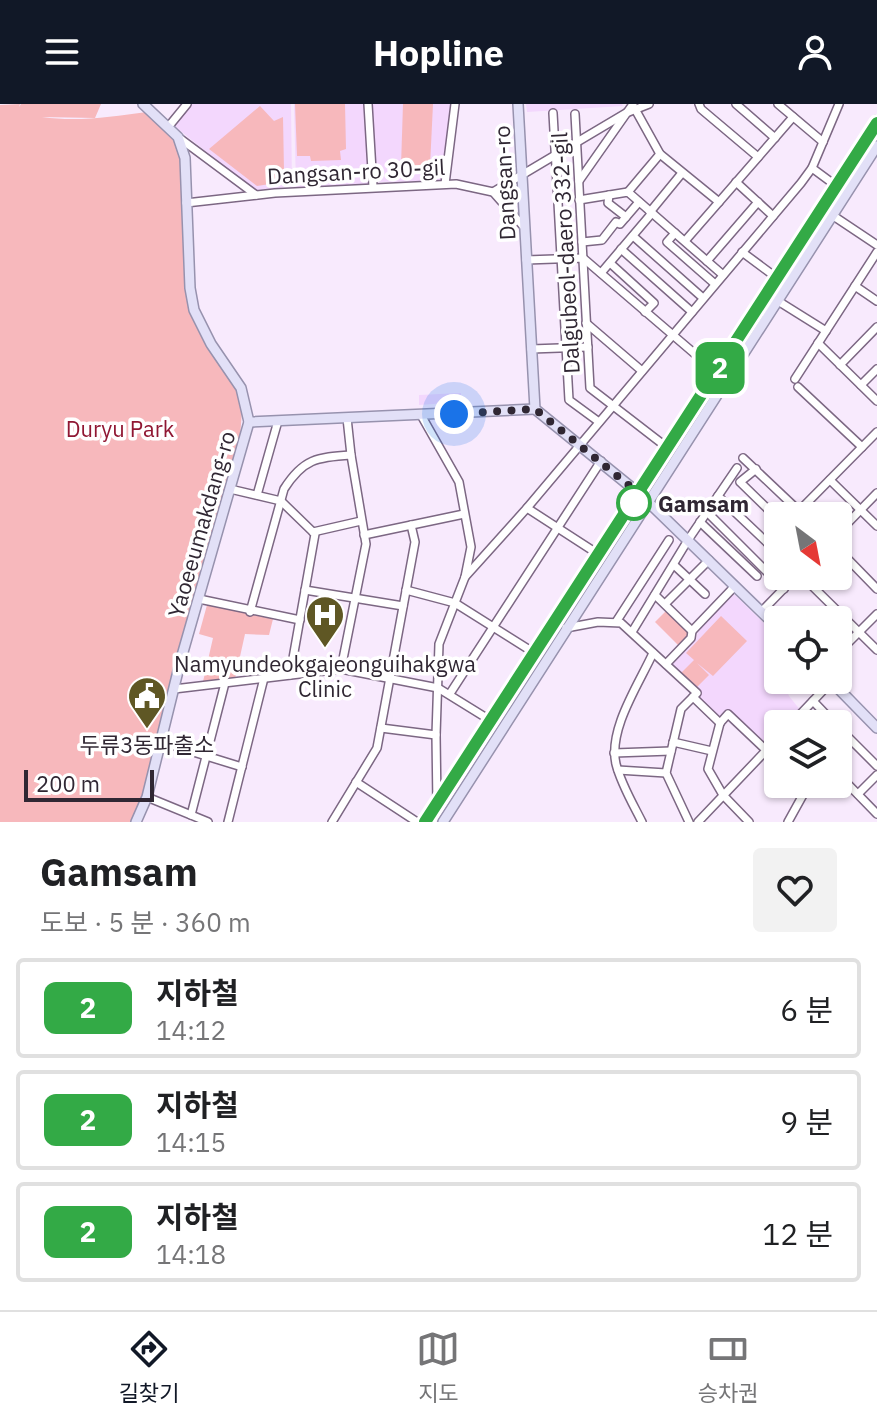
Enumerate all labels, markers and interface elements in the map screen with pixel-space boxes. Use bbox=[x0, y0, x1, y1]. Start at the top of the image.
text: Hopline bbox=[373, 29, 504, 76]
icon: menu bbox=[40, 30, 84, 74]
icon: person bbox=[793, 30, 837, 74]
street label: Dangsan-ro bbox=[487, 125, 521, 241]
street label: Dalgubeol-daero 332-gil bbox=[544, 131, 586, 375]
street label: Dangsan-ro 30-gil bbox=[266, 152, 446, 190]
line badge: 2 bbox=[694, 342, 746, 394]
text: 2 bbox=[712, 349, 728, 386]
your location bbox=[434, 394, 474, 434]
park label: Duryu Park bbox=[66, 414, 175, 443]
street label: Yaoeeumakdang-ro bbox=[161, 427, 241, 621]
marker: Gamsam bbox=[617, 486, 651, 520]
place label: Gamsam bbox=[658, 489, 749, 518]
north arrow bbox=[764, 502, 852, 590]
map controls bbox=[764, 502, 852, 798]
hospital icon: Namyundeokgajeonguihakgwa Clinic bbox=[304, 594, 346, 649]
button: locate bbox=[764, 606, 852, 694]
place label: Namyundeokgajeonguihakgwa Clinic bbox=[174, 649, 476, 703]
public building icon: 두류3동파출소 bbox=[126, 675, 168, 730]
button: layers bbox=[764, 710, 852, 798]
place label: 두류3동파출소 bbox=[80, 730, 214, 759]
scale bar bbox=[24, 766, 154, 802]
text: 200 m bbox=[36, 769, 100, 798]
text: Gamsam bbox=[40, 847, 198, 896]
button: heart bbox=[753, 848, 837, 932]
text: 도보 · 5 분 · 360 m bbox=[40, 905, 251, 939]
text: 지하철 bbox=[156, 973, 239, 1012]
text: 2 bbox=[80, 989, 96, 1026]
text: 6 분 bbox=[780, 990, 833, 1029]
text: 14:12 bbox=[156, 1013, 226, 1047]
text: 지하철 bbox=[156, 1085, 239, 1124]
text: 2 bbox=[80, 1101, 96, 1138]
text: 9 분 bbox=[780, 1102, 833, 1141]
text: 14:15 bbox=[156, 1125, 226, 1159]
text: 지하철 bbox=[156, 1197, 239, 1236]
text: 2 bbox=[80, 1213, 96, 1250]
text: 12 분 bbox=[762, 1214, 833, 1253]
text: 14:18 bbox=[156, 1237, 226, 1271]
tab: 길찾기 bbox=[119, 1327, 179, 1407]
tab: 지도 bbox=[416, 1327, 460, 1407]
tab: 승차권 bbox=[698, 1327, 758, 1407]

